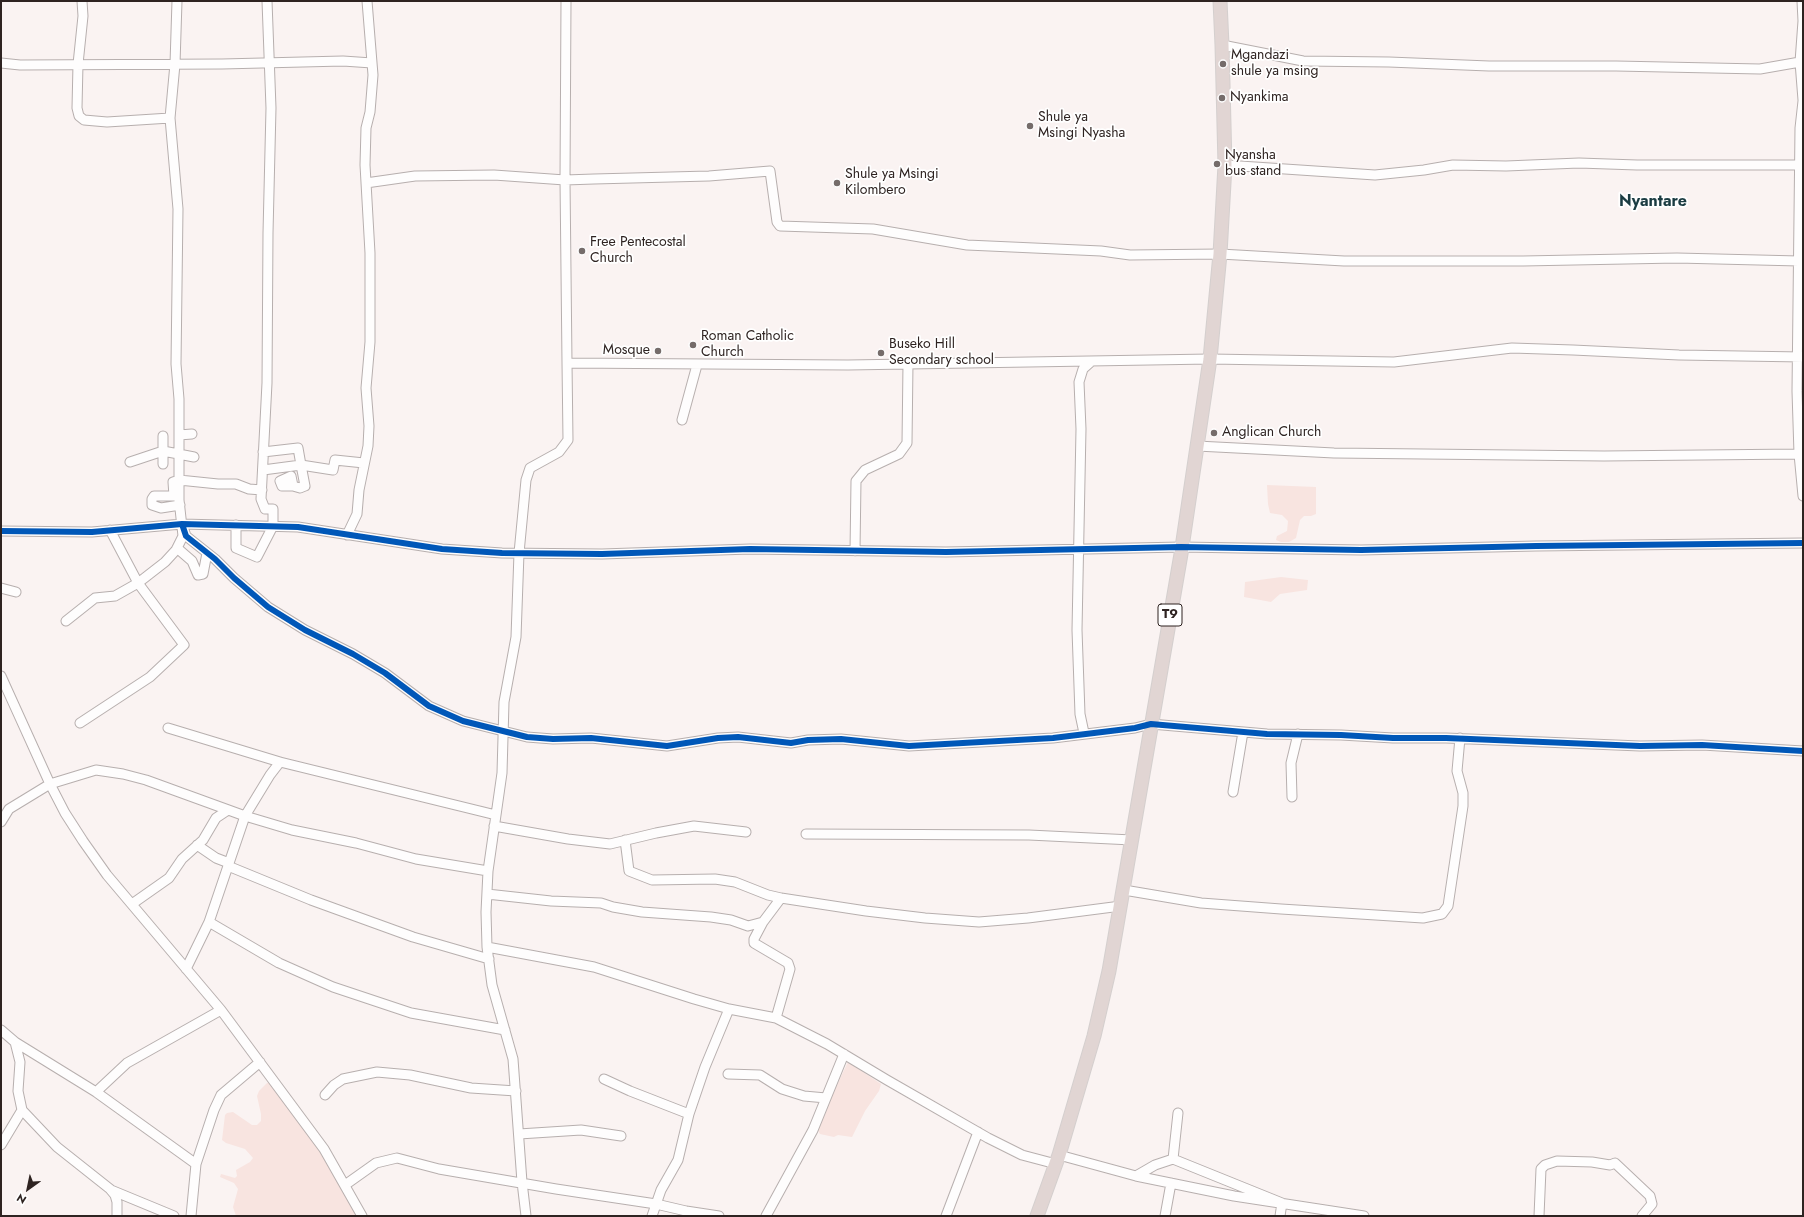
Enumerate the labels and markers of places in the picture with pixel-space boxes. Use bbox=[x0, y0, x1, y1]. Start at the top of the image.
place label: Mgandazi shule ya msing bbox=[1231, 48, 1319, 80]
marker: Mgandazi shule ya msing bbox=[1218, 59, 1228, 69]
place label: Nyankima bbox=[1230, 90, 1289, 106]
marker: Nyankima bbox=[1217, 93, 1227, 103]
place label: Shule ya Msingi Nyasha bbox=[1038, 110, 1125, 142]
marker: Shule ya Msingi Nyasha bbox=[1025, 121, 1035, 131]
place label: Nyansha bus stand bbox=[1225, 148, 1281, 180]
marker: Nyansha bus stand bbox=[1212, 159, 1222, 169]
place label: Shule ya Msingi Kilombero bbox=[845, 167, 939, 200]
marker: Shule ya Msingi Kilombero bbox=[832, 178, 842, 188]
place label: Free Pentecostal Church bbox=[590, 235, 686, 268]
marker: Free Pentecostal Church bbox=[577, 246, 587, 256]
place label: Roman Catholic Church bbox=[701, 329, 794, 362]
place label: Buseko Hill Secondary school bbox=[889, 337, 994, 370]
marker: Roman Catholic Church bbox=[688, 340, 698, 350]
place label: Mosque bbox=[603, 343, 650, 359]
marker: Mosque bbox=[653, 346, 663, 356]
marker: Buseko Hill Secondary school bbox=[876, 348, 886, 358]
place label: Anglican Church bbox=[1222, 425, 1321, 441]
marker: Anglican Church bbox=[1209, 428, 1219, 438]

